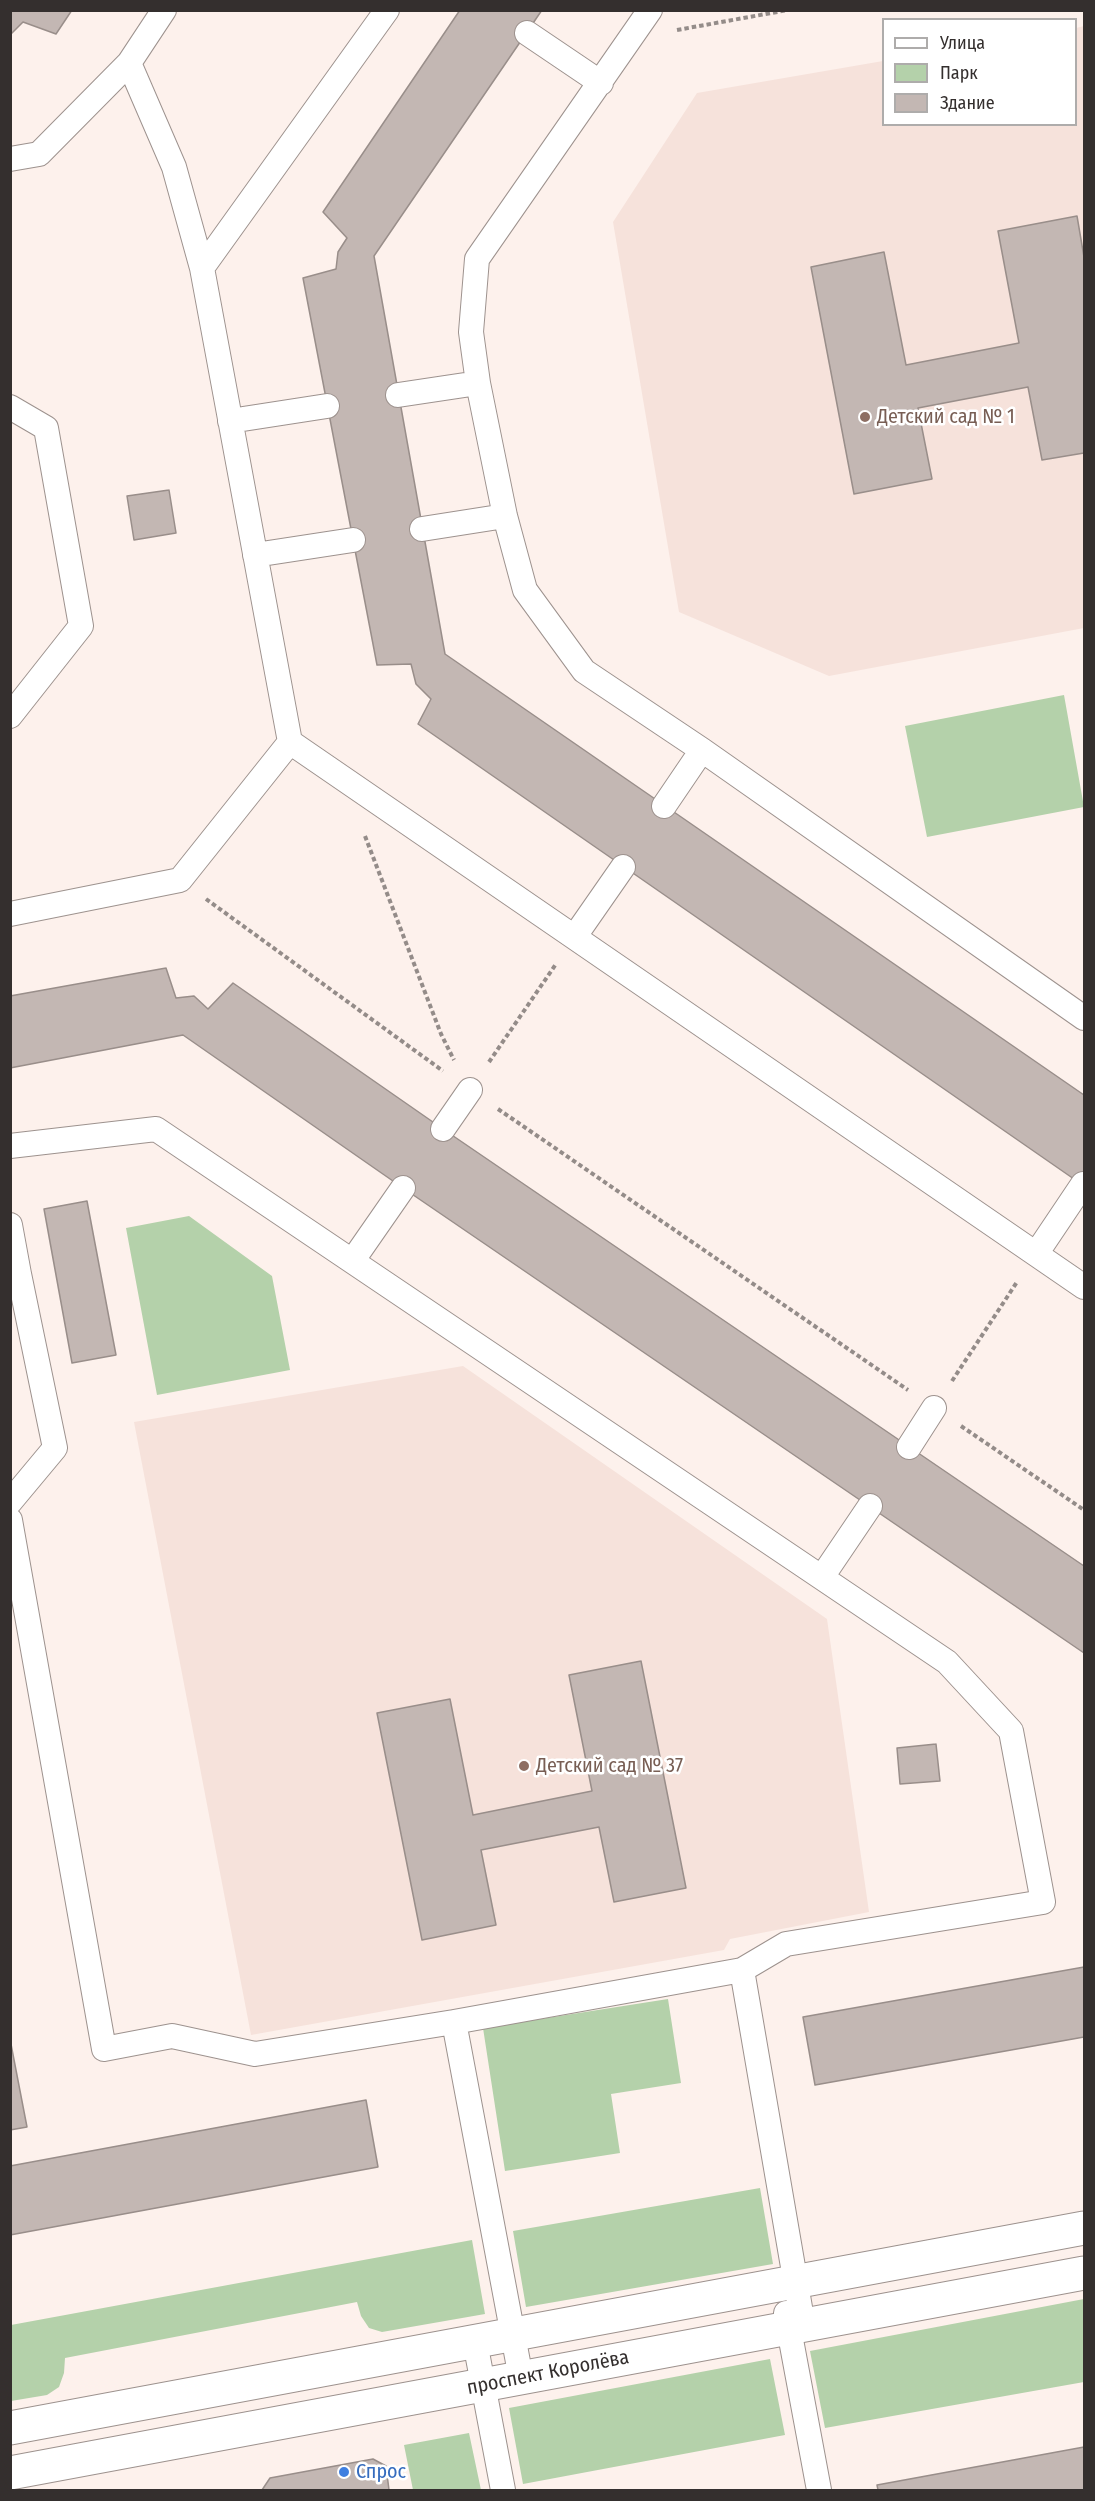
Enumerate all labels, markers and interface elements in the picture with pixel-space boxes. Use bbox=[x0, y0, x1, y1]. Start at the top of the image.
legend bbox=[882, 18, 1077, 126]
text: Улица bbox=[940, 32, 985, 54]
text: Парк bbox=[940, 62, 978, 84]
text: Здание bbox=[940, 92, 995, 114]
place label: Детский сад № 1 bbox=[877, 405, 1015, 429]
marker: Детский сад № 1 bbox=[858, 410, 872, 424]
place label: Детский сад № 37 bbox=[536, 1754, 683, 1778]
marker: Детский сад № 37 bbox=[517, 1759, 531, 1773]
street label: проспект Королёва bbox=[465, 2346, 631, 2400]
place label: Спрос bbox=[356, 2460, 406, 2484]
marker: Спрос bbox=[337, 2465, 351, 2479]

